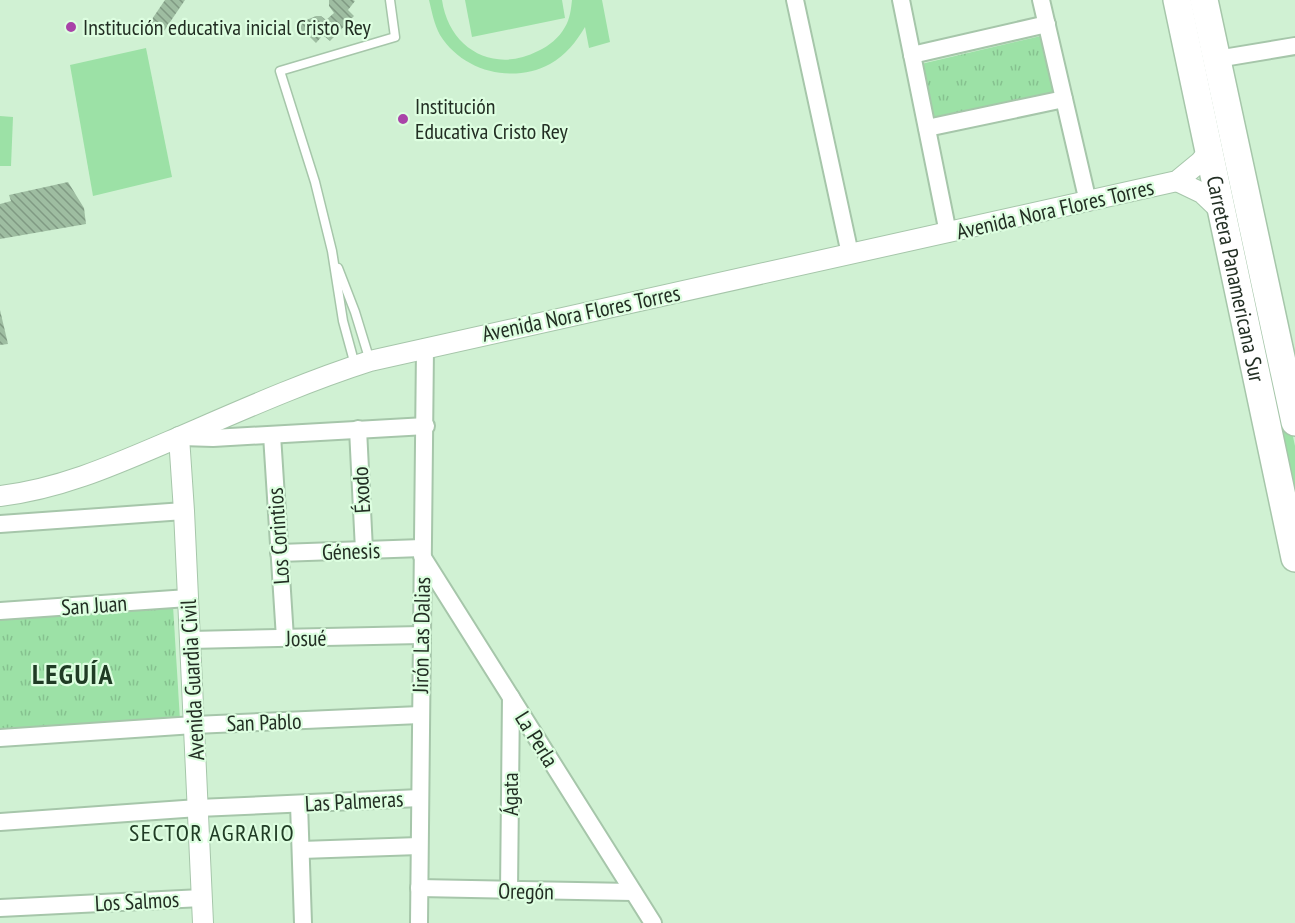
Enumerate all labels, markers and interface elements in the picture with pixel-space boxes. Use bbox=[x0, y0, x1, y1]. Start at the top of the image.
place label: Institución educativa inicial Cristo Rey bbox=[83, 13, 372, 41]
marker: Institución educativa inicial Cristo Rey bbox=[64, 20, 78, 34]
place label: Institución Educativa Cristo Rey bbox=[415, 92, 568, 145]
marker: Institución Educativa Cristo Rey bbox=[396, 112, 410, 126]
street label: Avenida Nora Flores Torres bbox=[954, 173, 1156, 245]
street label: Carretera Panamericana Sur bbox=[1201, 173, 1271, 384]
street label: Avenida Nora Flores Torres bbox=[479, 278, 683, 348]
street label: Éxodo bbox=[346, 466, 376, 514]
street label: Los Corintios bbox=[261, 487, 295, 585]
street label: Génesis bbox=[321, 536, 381, 566]
street label: Jirón Las Dalias bbox=[406, 577, 436, 694]
street label: San Juan bbox=[60, 589, 128, 621]
street label: Avenida Guardia Civil bbox=[174, 598, 210, 761]
street label: Josué bbox=[284, 624, 327, 652]
district label: LEGUÍA bbox=[32, 655, 114, 692]
street label: La Perla bbox=[509, 706, 565, 772]
street label: San Pablo bbox=[226, 707, 302, 737]
street label: Ágata bbox=[496, 772, 524, 816]
street label: Las Palmeras bbox=[304, 784, 404, 818]
district label: SECTOR AGRARIO bbox=[129, 817, 295, 848]
street label: Oregón bbox=[498, 877, 554, 905]
street label: Los Salmos bbox=[94, 885, 180, 917]

